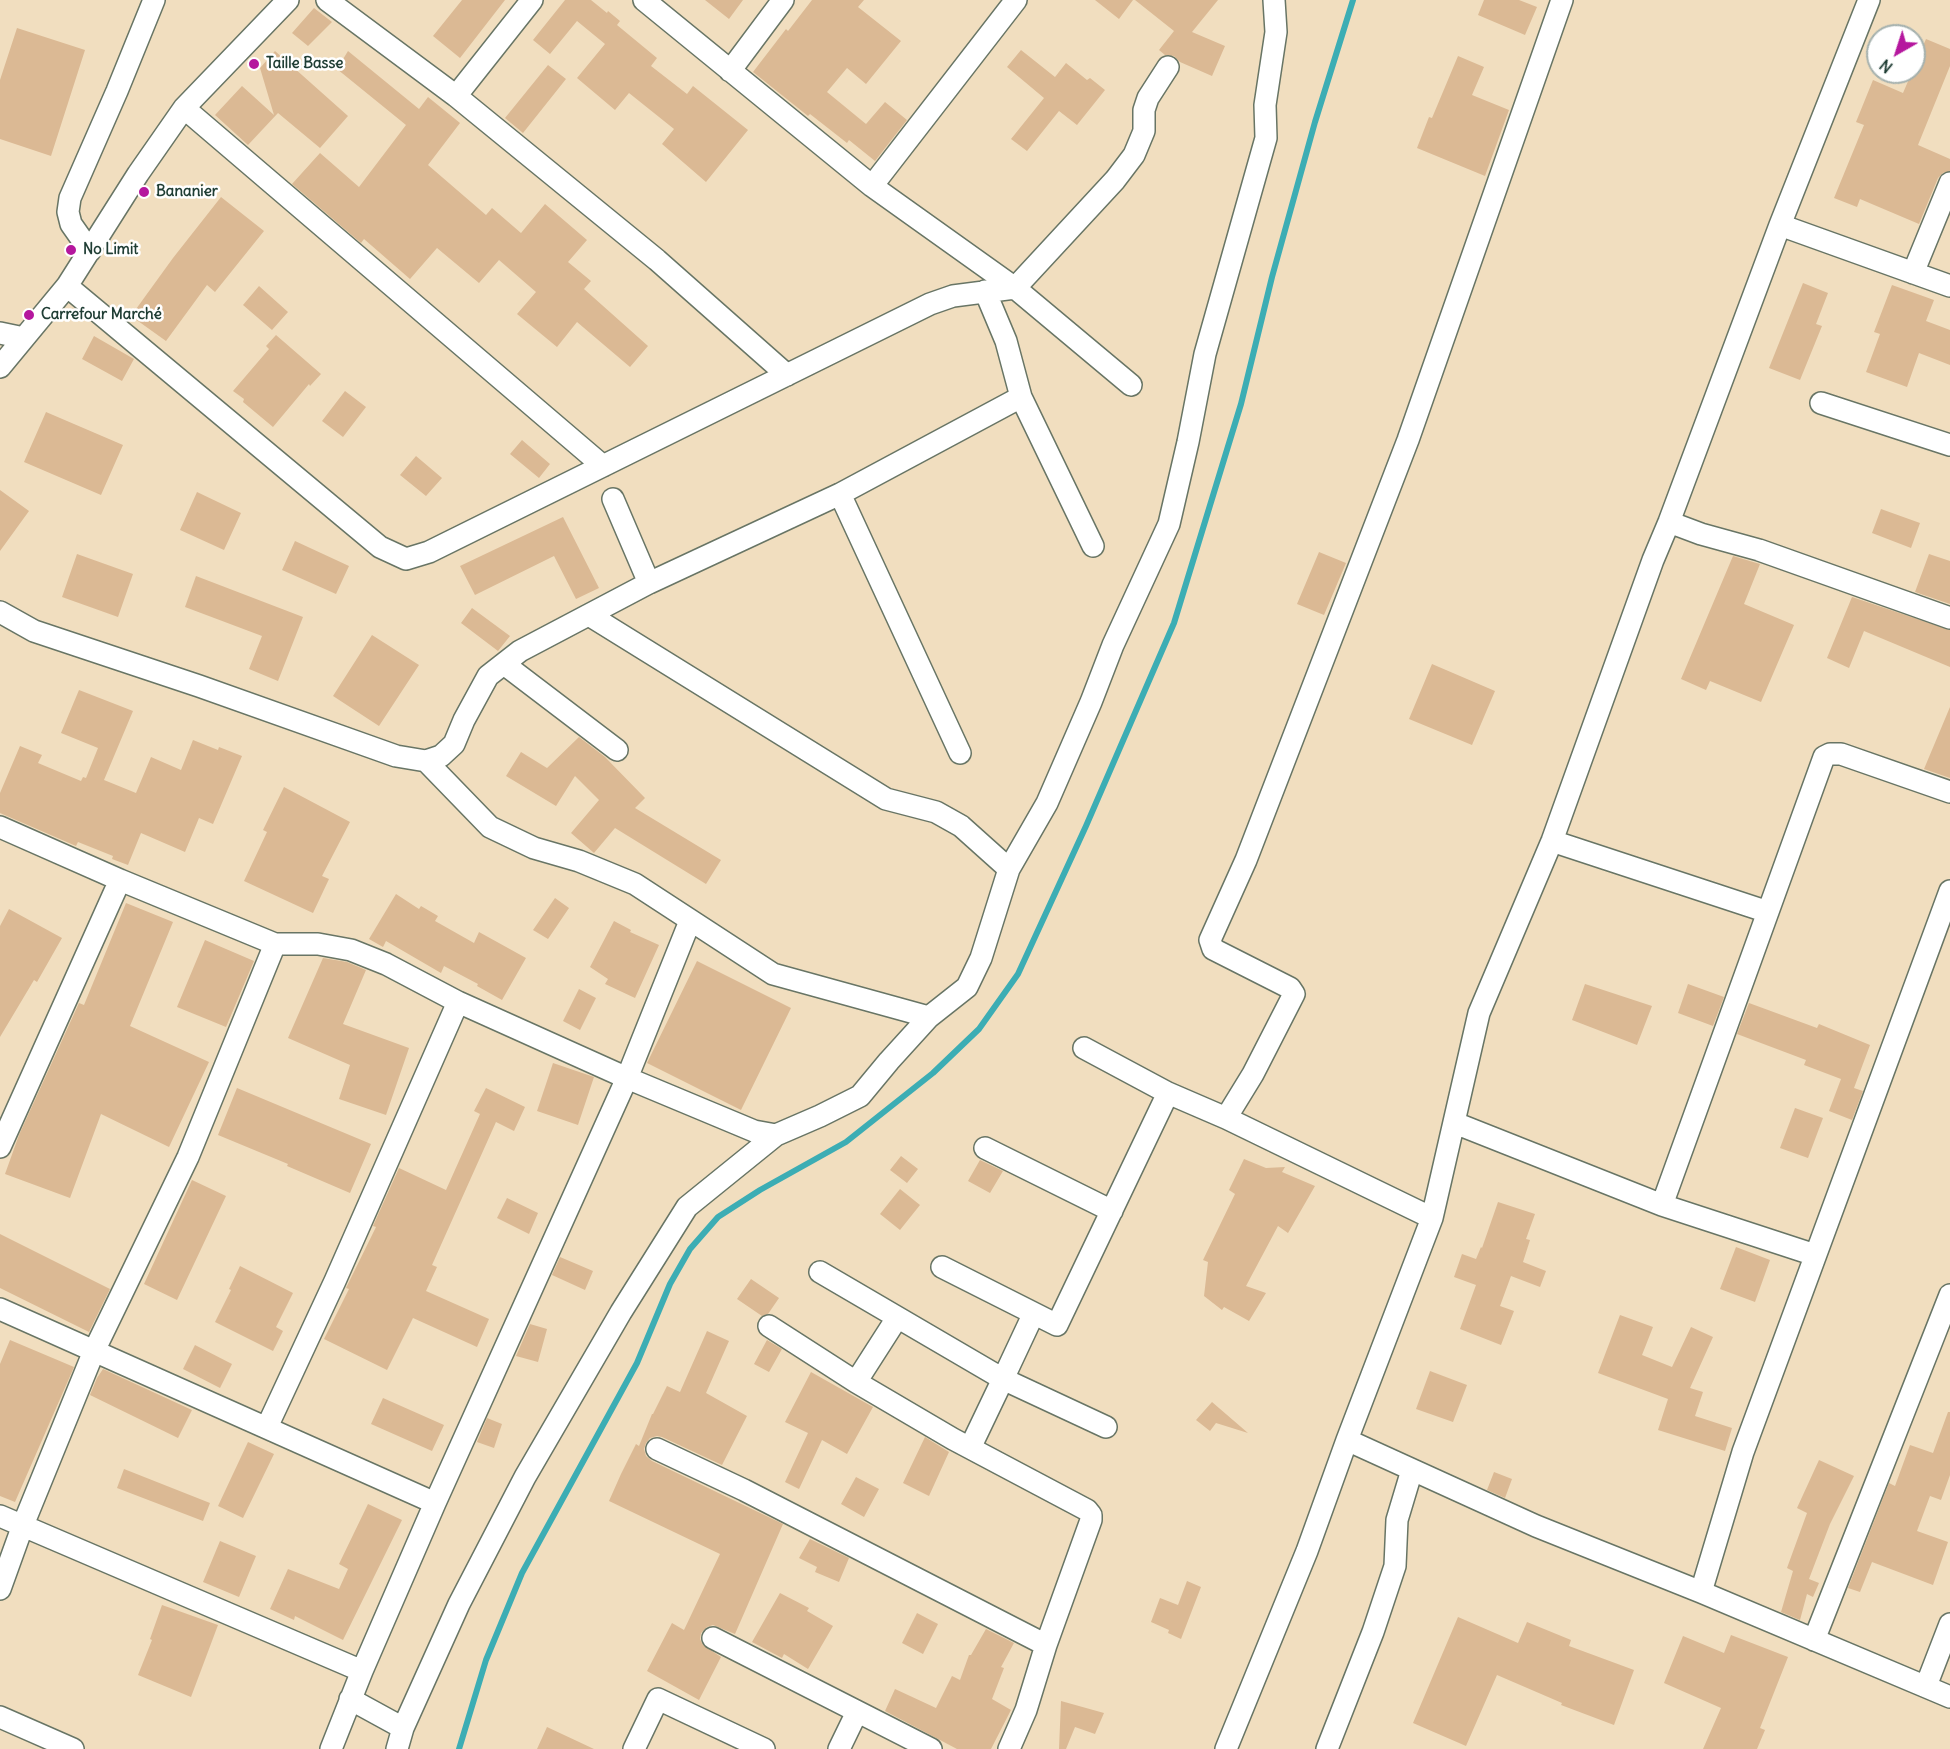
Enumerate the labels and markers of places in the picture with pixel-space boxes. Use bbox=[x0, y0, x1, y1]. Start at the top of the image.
place label: Taille Basse bbox=[266, 55, 343, 73]
marker: Taille Basse bbox=[247, 57, 261, 71]
place label: Bananier bbox=[156, 183, 218, 201]
marker: Bananier bbox=[137, 185, 151, 199]
place label: No Limit bbox=[83, 241, 138, 259]
marker: No Limit bbox=[64, 243, 78, 257]
place label: Carrefour Marché bbox=[41, 306, 162, 324]
marker: Carrefour Marché bbox=[22, 308, 36, 322]

